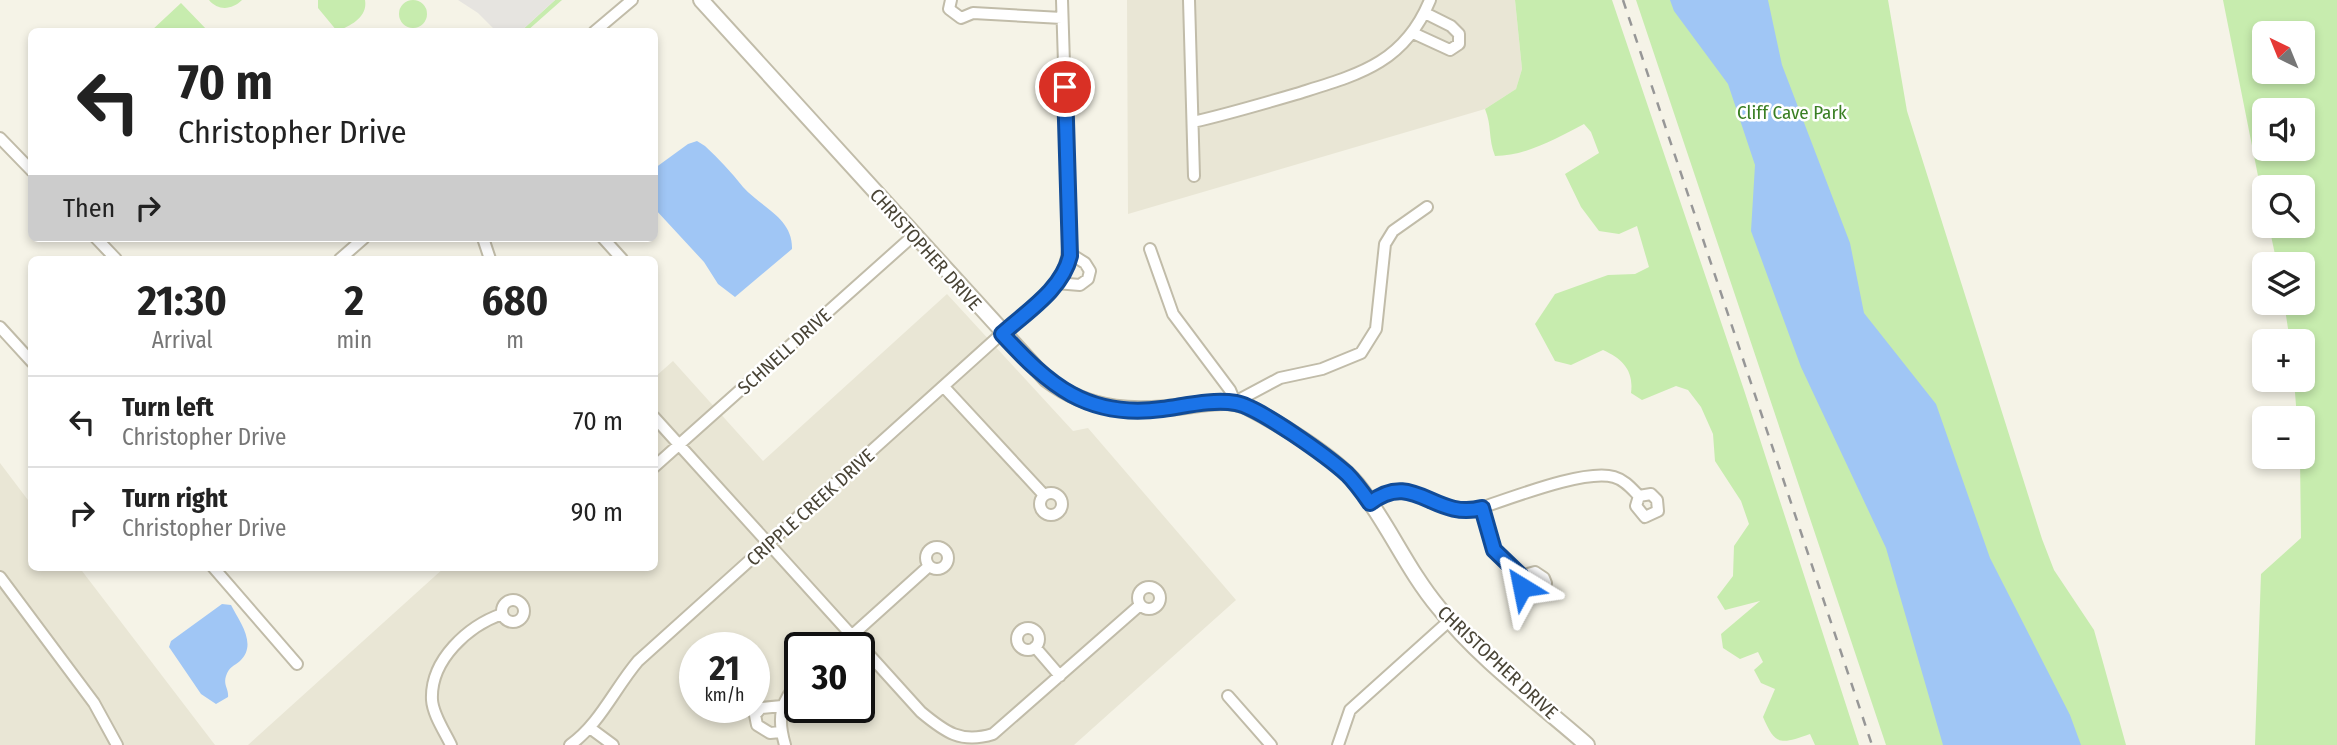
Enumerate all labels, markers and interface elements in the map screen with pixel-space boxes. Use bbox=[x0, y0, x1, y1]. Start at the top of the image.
north arrow bbox=[2252, 21, 2315, 84]
map controls bbox=[2252, 21, 2315, 469]
text: 70 m bbox=[178, 53, 273, 112]
icon: left bbox=[63, 56, 154, 147]
pin bbox=[1035, 57, 1095, 117]
icon: arrive bbox=[1046, 68, 1084, 106]
button: sound bbox=[2252, 98, 2315, 161]
park label: Cliff Cave Park bbox=[1737, 101, 1847, 124]
text: Christopher Drive bbox=[178, 113, 407, 151]
button: search bbox=[2252, 175, 2315, 238]
street label: CHRISTOPHER DRIVE bbox=[865, 184, 986, 315]
icon: right bbox=[129, 189, 167, 227]
text: Then bbox=[63, 193, 115, 224]
button: layers bbox=[2252, 252, 2315, 315]
text: 21:30 bbox=[137, 276, 227, 326]
text: 2 bbox=[345, 276, 364, 326]
text: 680 bbox=[481, 276, 549, 326]
street label: SCHNELL DRIVE bbox=[733, 304, 836, 399]
text: Arrival bbox=[152, 326, 213, 354]
text: min bbox=[336, 326, 372, 354]
text: m bbox=[506, 326, 524, 354]
button: + bbox=[2252, 329, 2315, 392]
text: Turn left bbox=[122, 392, 214, 423]
icon: left bbox=[63, 403, 101, 441]
text: 70 m bbox=[573, 406, 623, 437]
button: − bbox=[2252, 406, 2315, 469]
text: Christopher Drive bbox=[122, 423, 286, 451]
street label: CRIPPLE CREEK DRIVE bbox=[742, 444, 879, 571]
text: Turn right bbox=[122, 483, 228, 514]
icon: right bbox=[63, 494, 101, 532]
text: 90 m bbox=[571, 497, 623, 528]
text: Christopher Drive bbox=[122, 514, 286, 542]
position arrow bbox=[1485, 550, 1559, 624]
street label: CHRISTOPHER DRIVE bbox=[1433, 601, 1563, 724]
speed limit sign: 30 bbox=[784, 632, 875, 723]
text: 21 bbox=[709, 647, 740, 689]
text: km/h bbox=[704, 684, 745, 706]

